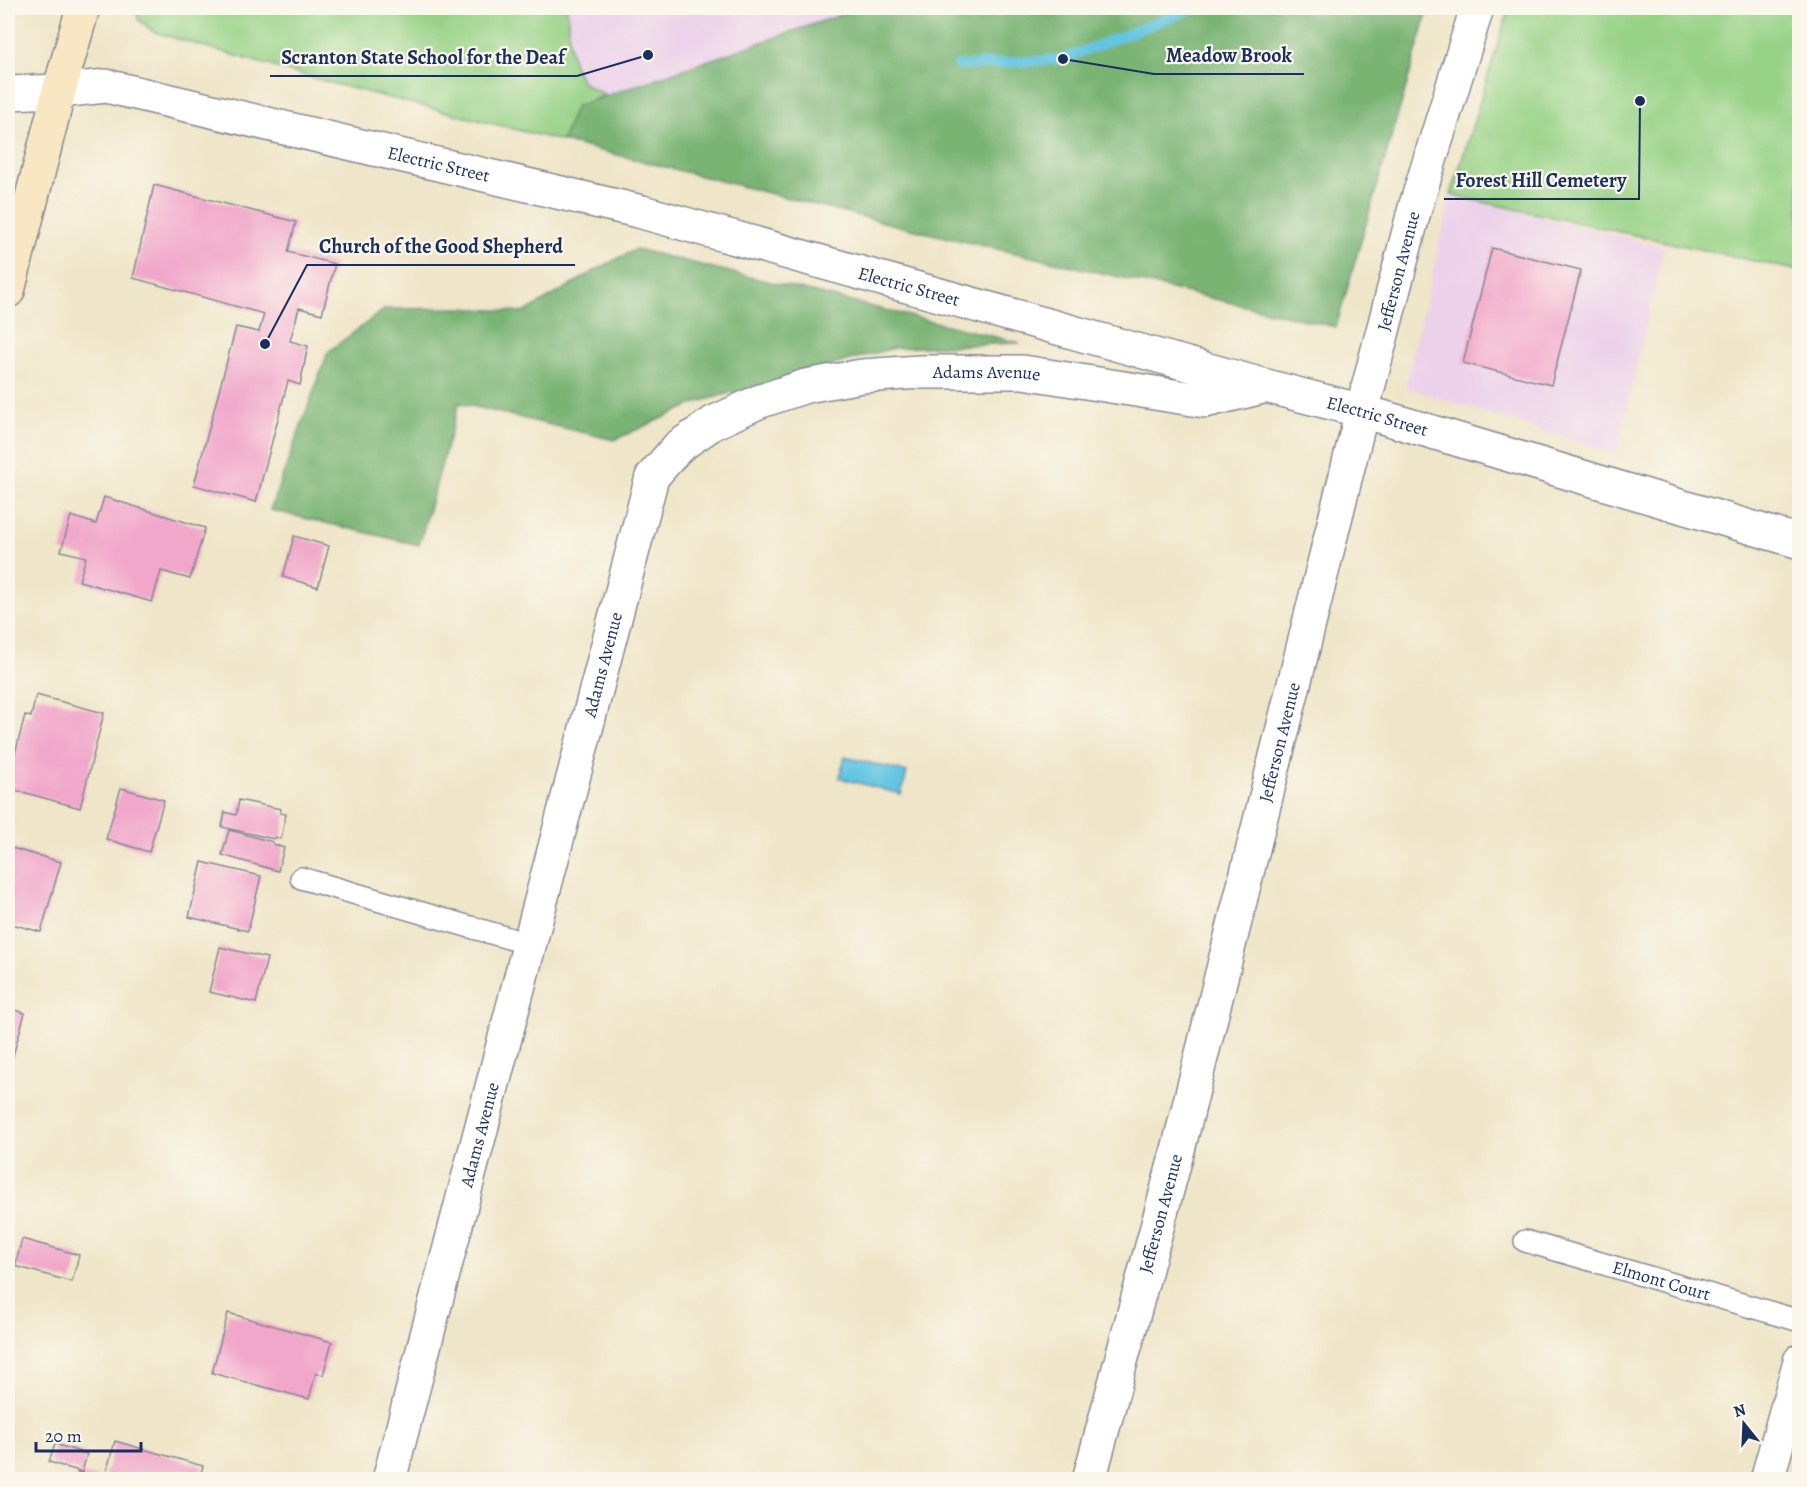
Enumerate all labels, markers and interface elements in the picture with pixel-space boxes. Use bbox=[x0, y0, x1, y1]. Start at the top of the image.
callout: Meadow Brook bbox=[1154, 36, 1304, 74]
callout: Scranton State School for the Deaf bbox=[270, 38, 577, 76]
text: Meadow Brook bbox=[1166, 42, 1293, 69]
text: Scranton State School for the Deaf bbox=[281, 44, 568, 71]
street label: Electric Street bbox=[385, 141, 492, 188]
callout: Forest Hill Cemetery bbox=[1444, 161, 1639, 199]
text: Forest Hill Cemetery bbox=[1455, 167, 1627, 194]
street label: Jefferson Avenue bbox=[1371, 209, 1426, 333]
callout: Church of the Good Shepherd bbox=[307, 227, 575, 265]
text: Church of the Good Shepherd bbox=[319, 233, 563, 260]
street label: Electric Street bbox=[855, 261, 962, 312]
street label: Adams Avenue bbox=[932, 360, 1042, 387]
street label: Electric Street bbox=[1324, 390, 1431, 442]
street label: Adams Avenue bbox=[577, 609, 628, 721]
street label: Jefferson Avenue bbox=[1253, 680, 1306, 805]
street label: Adams Avenue bbox=[454, 1079, 505, 1191]
street label: Jefferson Avenue bbox=[1133, 1151, 1188, 1276]
street label: Elmont Court bbox=[1610, 1255, 1713, 1306]
north arrow bbox=[1714, 1394, 1774, 1454]
text: N bbox=[1731, 1398, 1749, 1423]
scale bar bbox=[36, 1415, 141, 1453]
text: 20 m bbox=[45, 1424, 82, 1448]

